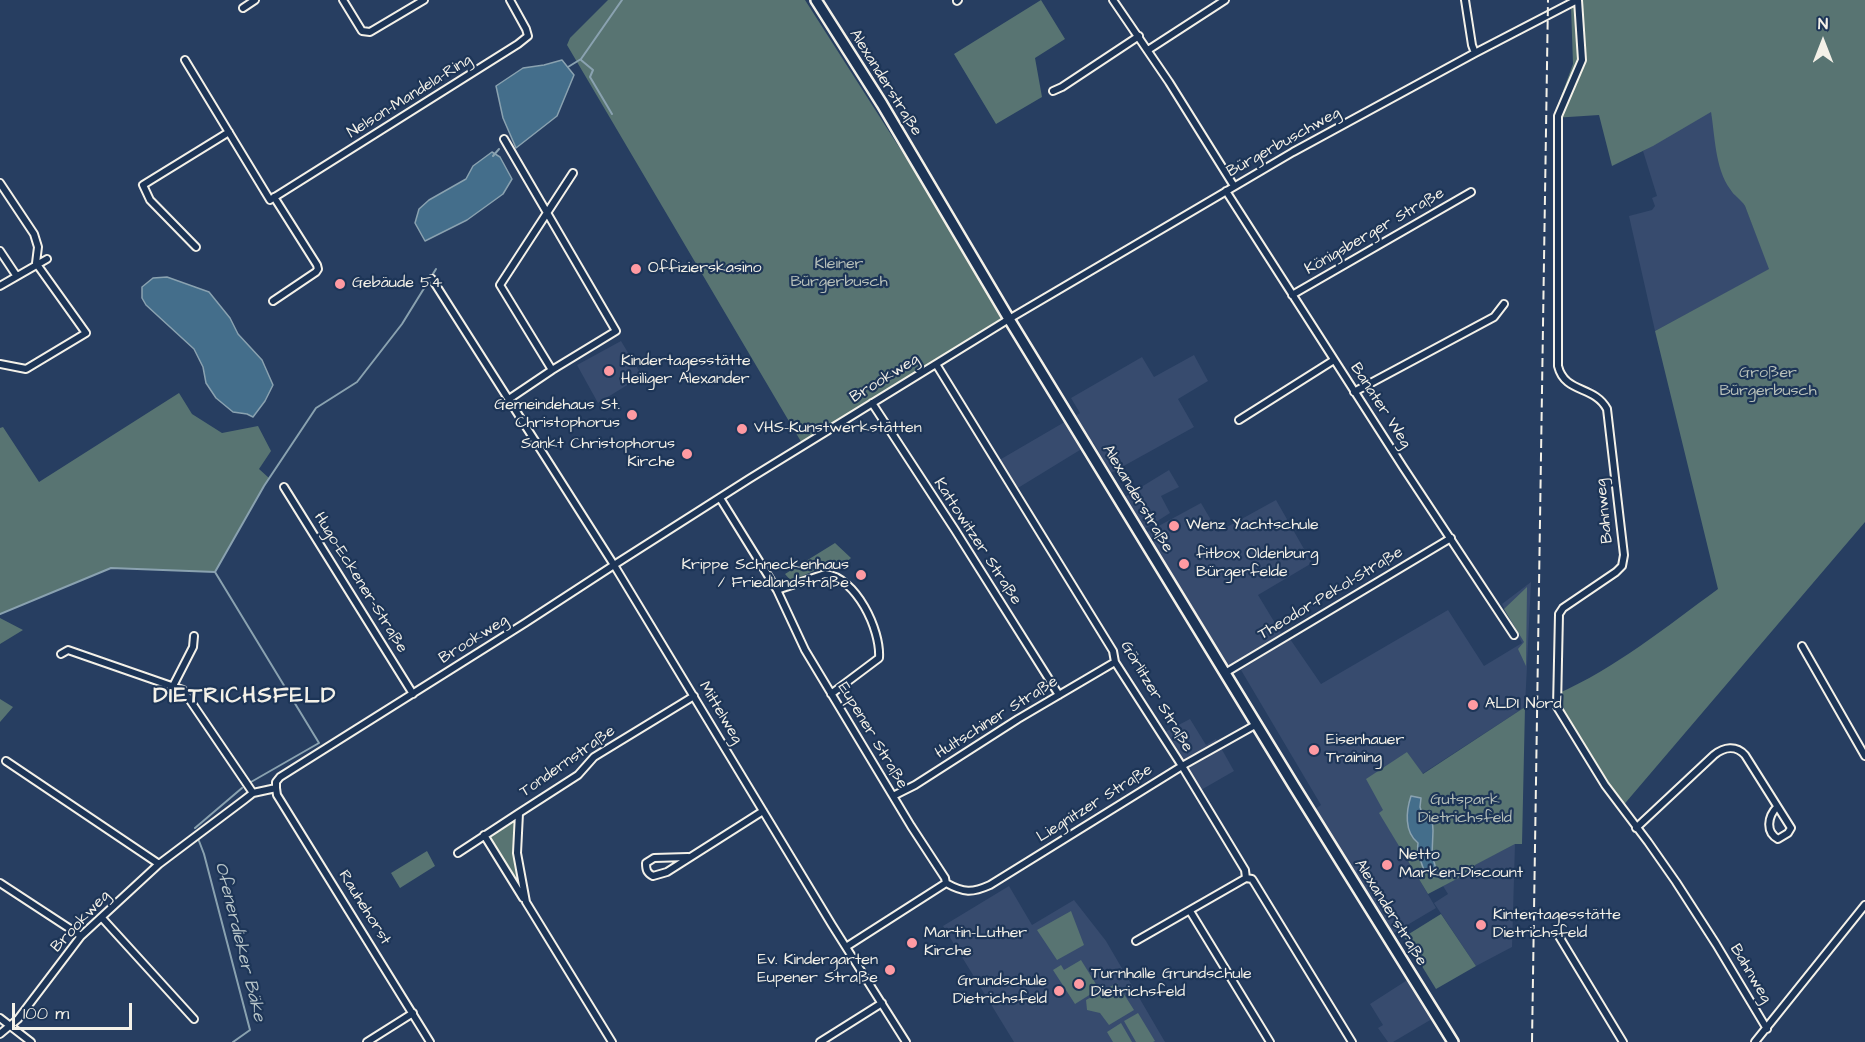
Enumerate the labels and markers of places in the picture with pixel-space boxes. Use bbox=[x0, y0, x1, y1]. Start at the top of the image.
place label: Offizierskasino bbox=[648, 259, 761, 279]
marker: Offizierskasino bbox=[629, 262, 643, 276]
place label: Gebäude 54 bbox=[352, 274, 442, 294]
marker: Gebäude 54 bbox=[333, 277, 347, 291]
place label: Kindertagesstätte Heiliger Alexander bbox=[621, 352, 751, 390]
marker: Kindertagesstätte Heiliger Alexander bbox=[602, 364, 616, 378]
place label: Gemeindehaus St. Christophorus bbox=[494, 396, 620, 434]
marker: Gemeindehaus St. Christophorus bbox=[625, 408, 639, 422]
place label: VHS-Kunstwerkstätten bbox=[754, 419, 922, 439]
marker: VHS-Kunstwerkstätten bbox=[735, 422, 749, 436]
place label: Sankt Christophorus Kirche bbox=[521, 435, 675, 473]
marker: Sankt Christophorus Kirche bbox=[680, 447, 694, 461]
place label: Wenz Yachtschule bbox=[1186, 516, 1319, 536]
marker: Wenz Yachtschule bbox=[1167, 519, 1181, 533]
place label: fitbox Oldenburg Bürgerfelde bbox=[1196, 545, 1319, 583]
place label: Krippe Schneckenhaus / Friedlandstraße bbox=[681, 556, 849, 594]
marker: fitbox Oldenburg Bürgerfelde bbox=[1177, 557, 1191, 571]
marker: Krippe Schneckenhaus / Friedlandstraße bbox=[854, 568, 868, 582]
place label: ALDI Nord bbox=[1485, 695, 1562, 715]
marker: ALDI Nord bbox=[1466, 698, 1480, 712]
place label: Eisenhauer Training bbox=[1326, 731, 1404, 769]
marker: Eisenhauer Training bbox=[1307, 743, 1321, 757]
place label: Netto Marken-Discount bbox=[1399, 846, 1523, 884]
marker: Netto Marken-Discount bbox=[1380, 858, 1394, 872]
place label: Kintertagesstätte Dietrichsfeld bbox=[1493, 906, 1621, 944]
marker: Kintertagesstätte Dietrichsfeld bbox=[1474, 918, 1488, 932]
place label: Martin-Luther Kirche bbox=[924, 924, 1027, 962]
marker: Martin-Luther Kirche bbox=[905, 936, 919, 950]
place label: Ev. Kindergarten Eupener Straße bbox=[757, 951, 878, 989]
marker: Ev. Kindergarten Eupener Straße bbox=[883, 963, 897, 977]
place label: Turnhalle Grundschule Dietrichsfeld bbox=[1091, 965, 1252, 1003]
place label: Grundschule Dietrichsfeld bbox=[953, 972, 1047, 1010]
marker: Turnhalle Grundschule Dietrichsfeld bbox=[1072, 977, 1086, 991]
marker: Grundschule Dietrichsfeld bbox=[1052, 984, 1066, 998]

